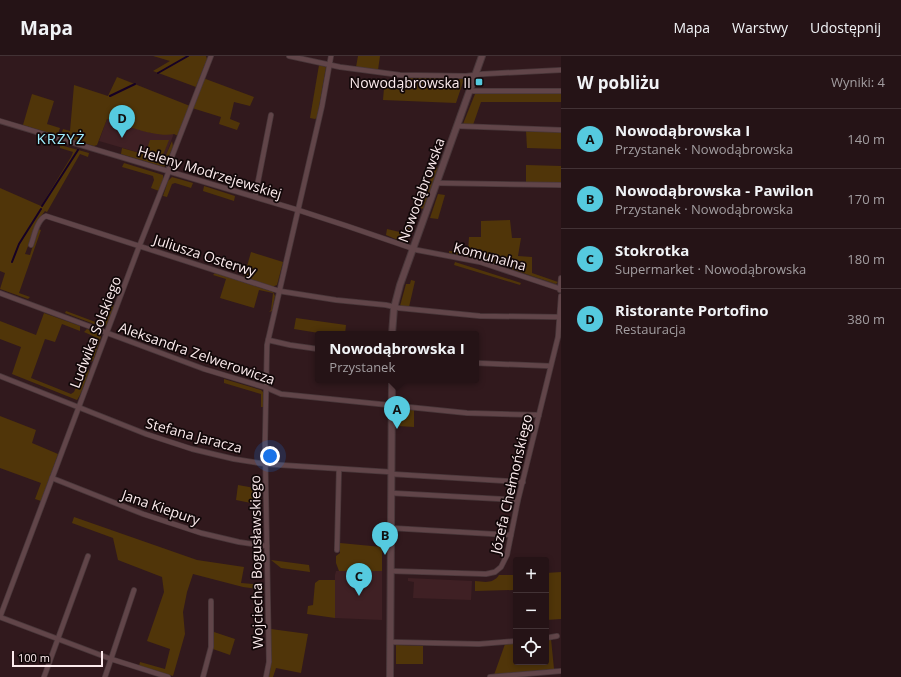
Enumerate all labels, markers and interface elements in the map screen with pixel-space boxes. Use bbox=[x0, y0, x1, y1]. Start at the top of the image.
text: Mapa bbox=[20, 15, 73, 41]
text: Mapa bbox=[673, 18, 710, 37]
text: Warstwy bbox=[732, 18, 788, 37]
text: Udostępnij bbox=[810, 18, 881, 37]
text: W pobliżu bbox=[577, 71, 660, 94]
place label: Nowodąbrowska II bbox=[350, 73, 471, 92]
text: Wyniki: 4 bbox=[831, 73, 885, 91]
marker: Nowodąbrowska II bbox=[474, 77, 484, 87]
pin: D bbox=[109, 105, 135, 138]
text: Nowodąbrowska I bbox=[615, 120, 750, 140]
district label: KRZYŻ bbox=[37, 128, 86, 148]
text: A bbox=[586, 130, 594, 148]
text: 140 m bbox=[847, 130, 885, 148]
street label: Nowodąbrowska bbox=[393, 135, 449, 245]
text: Przystanek · Nowodąbrowska bbox=[615, 140, 793, 158]
street label: Heleny Modrzejewskiej bbox=[136, 141, 284, 203]
text: Nowodąbrowska - Pawilon bbox=[615, 180, 814, 200]
text: B bbox=[586, 190, 594, 208]
text: 170 m bbox=[847, 190, 885, 208]
text: Przystanek · Nowodąbrowska bbox=[615, 200, 793, 218]
street label: Juliusza Osterwy bbox=[149, 229, 260, 281]
street label: Komunalna bbox=[451, 237, 529, 275]
text: Stokrotka bbox=[615, 240, 689, 260]
text: C bbox=[586, 250, 594, 268]
text: 180 m bbox=[847, 250, 885, 268]
text: Supermarket · Nowodąbrowska bbox=[615, 260, 806, 278]
street label: Ludwika Solskiego bbox=[65, 273, 125, 391]
text: Ristorante Portofino bbox=[615, 300, 769, 320]
text: D bbox=[585, 310, 595, 328]
text: 380 m bbox=[847, 310, 885, 328]
street label: Aleksandra Zelwerowicza bbox=[116, 317, 278, 389]
text: Restauracja bbox=[615, 320, 686, 338]
popup bbox=[315, 331, 479, 383]
text: Nowodąbrowska I bbox=[329, 338, 465, 358]
text: Przystanek bbox=[329, 358, 395, 376]
pin: A bbox=[384, 396, 410, 429]
street label: Józefa Chełmońskiego bbox=[485, 412, 536, 558]
street label: Stefana Jaracza bbox=[144, 413, 244, 457]
your location bbox=[260, 446, 280, 466]
street label: Wojciecha Bogusławskiego bbox=[245, 475, 267, 649]
street label: Jana Kiepury bbox=[118, 484, 204, 530]
pin: B bbox=[372, 522, 398, 555]
map controls bbox=[513, 557, 549, 665]
button: + bbox=[513, 557, 549, 593]
pin: C bbox=[346, 563, 372, 596]
button: − bbox=[513, 593, 549, 629]
button: locate bbox=[513, 629, 549, 665]
scale bar bbox=[12, 649, 103, 668]
text: 100 m bbox=[18, 650, 50, 665]

